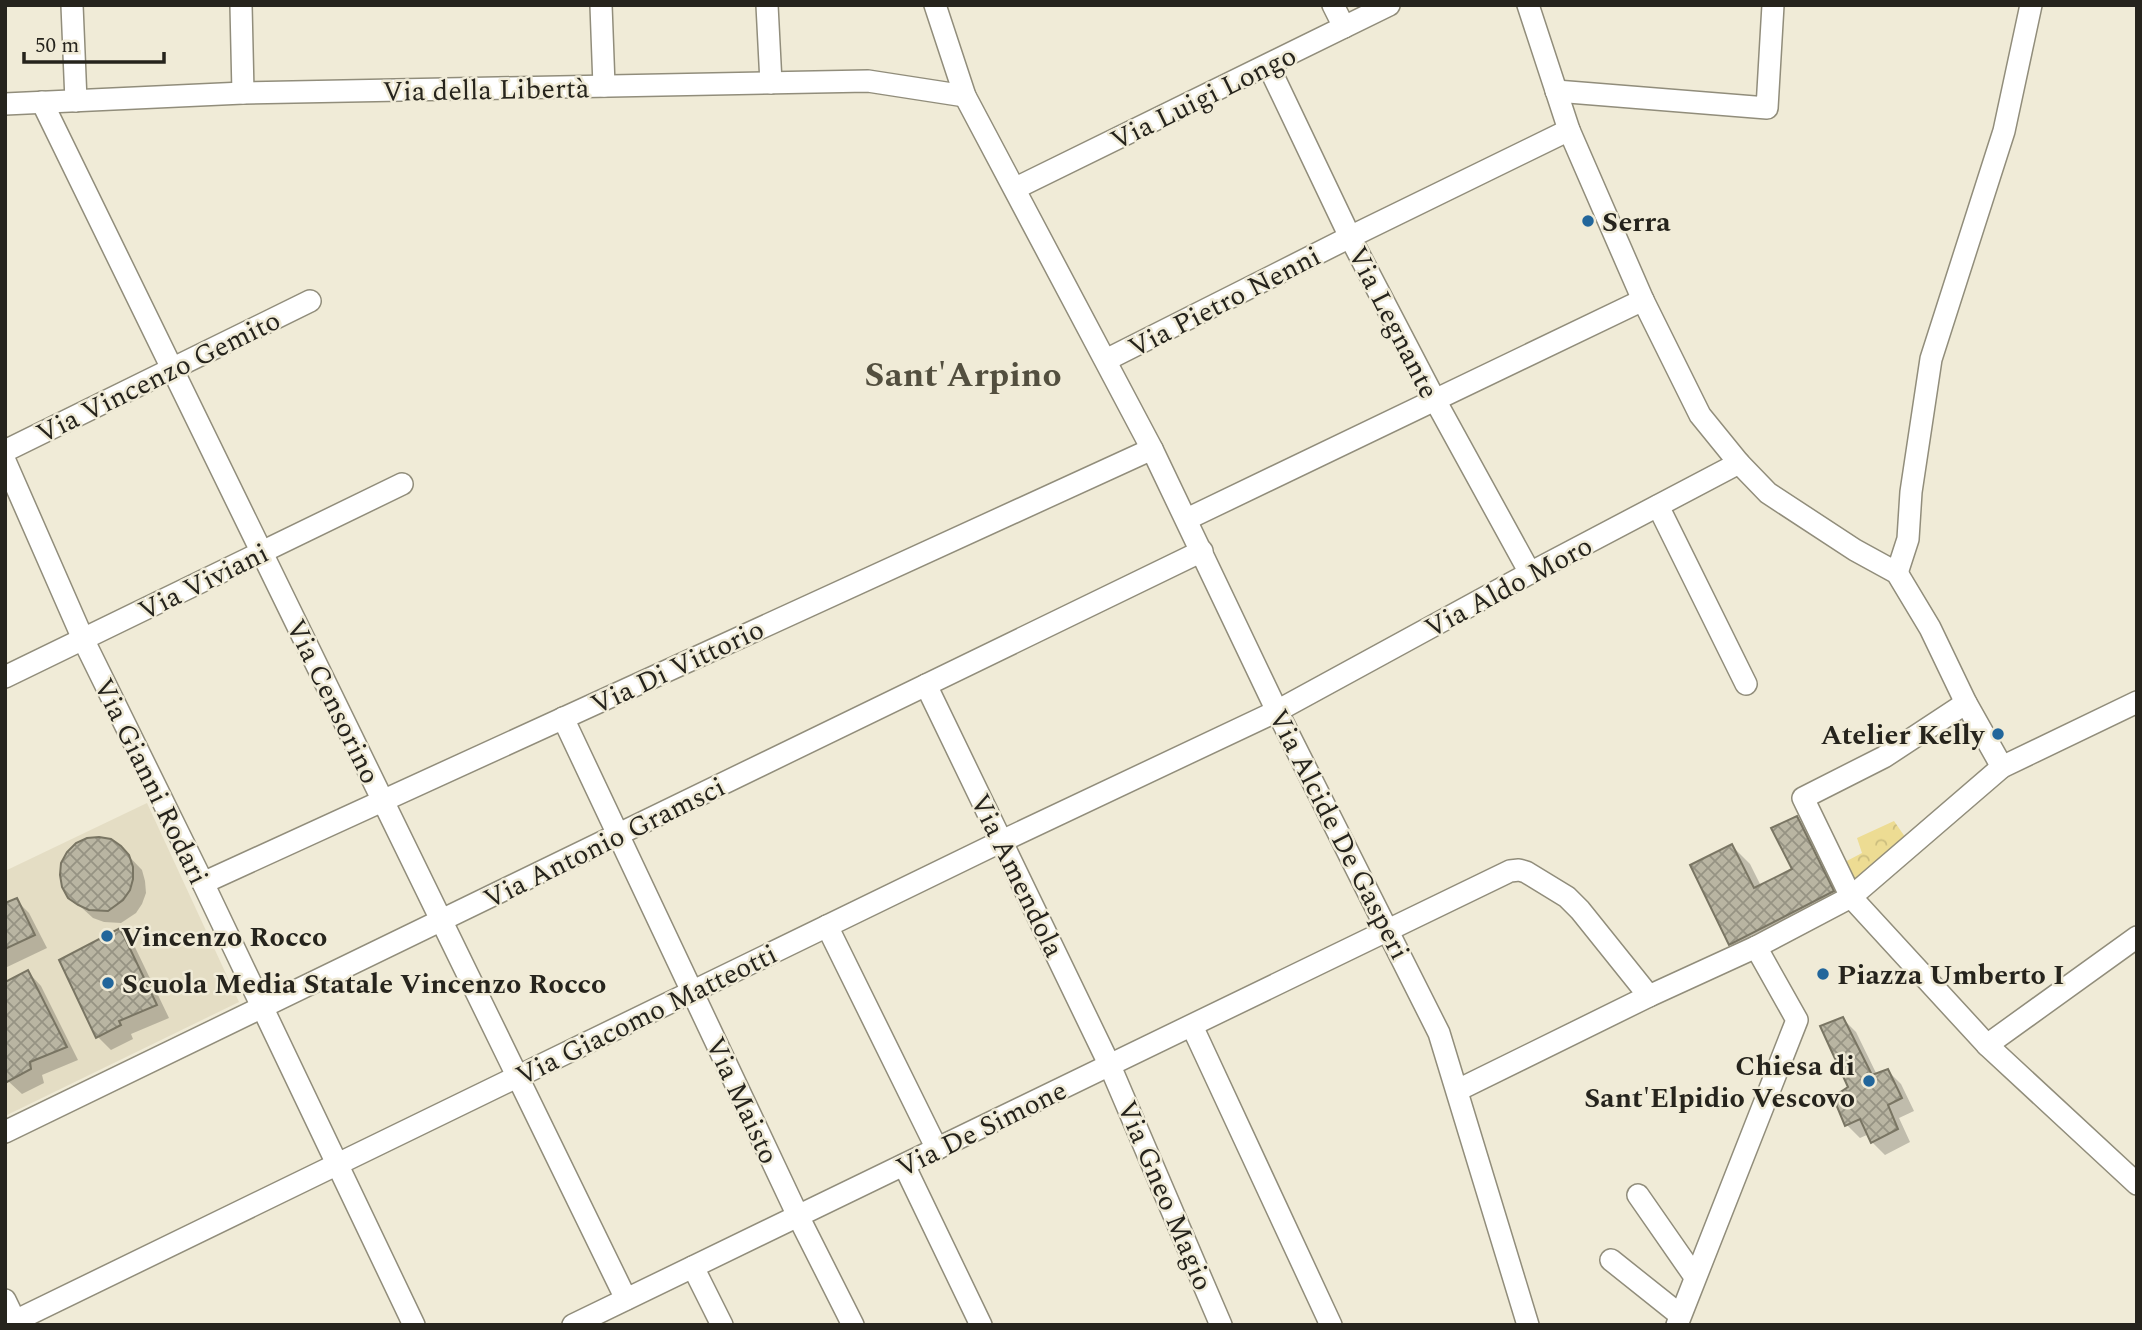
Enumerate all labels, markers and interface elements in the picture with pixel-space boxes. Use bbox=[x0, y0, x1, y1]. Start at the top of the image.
scale bar bbox=[24, 21, 164, 65]
text: 50 m bbox=[35, 30, 79, 62]
street label: Via Luigi Longo bbox=[1103, 35, 1304, 162]
street label: Via della Libertà bbox=[382, 67, 590, 114]
place label: Serra bbox=[1602, 201, 1671, 244]
marker: Serra bbox=[1580, 213, 1596, 229]
street label: Via Pietro Nenni bbox=[1121, 235, 1328, 369]
street label: Via Legnante bbox=[1336, 239, 1450, 406]
street label: Via Vincenzo Gemito bbox=[29, 299, 288, 455]
district label: Sant'Arpino bbox=[864, 349, 1062, 402]
street label: Via Aldo Moro bbox=[1417, 525, 1601, 650]
street label: Via Viviani bbox=[131, 532, 276, 632]
street label: Via Di Vittorio bbox=[584, 608, 771, 726]
street label: Via Censorino bbox=[274, 612, 391, 791]
street label: Via Gianni Rodari bbox=[82, 671, 219, 892]
street label: Via Alcide De Gasperi bbox=[1257, 702, 1421, 968]
place label: Atelier Kelly bbox=[1821, 714, 1986, 757]
marker: Atelier Kelly bbox=[1990, 726, 2006, 742]
street label: Via Antonio Gramsci bbox=[476, 766, 733, 921]
street label: Via Amendola bbox=[958, 786, 1075, 965]
place label: Vincenzo Rocco bbox=[121, 916, 327, 959]
marker: Vincenzo Rocco bbox=[99, 928, 115, 944]
street label: Via Giacomo Matteotti bbox=[508, 933, 785, 1097]
place label: Piazza Umberto I bbox=[1837, 954, 2065, 997]
place label: Scuola Media Statale Vincenzo Rocco bbox=[122, 963, 606, 1006]
marker: Piazza Umberto I bbox=[1815, 966, 1831, 982]
marker: Scuola Media Statale Vincenzo Rocco bbox=[100, 975, 116, 991]
street label: Via Maisto bbox=[693, 1030, 790, 1172]
place label: Chiesa di Sant'Elpidio Vescovo bbox=[1584, 1045, 1855, 1120]
street label: Via De Simone bbox=[889, 1069, 1074, 1189]
marker: Chiesa di Sant'Elpidio Vescovo bbox=[1861, 1073, 1877, 1089]
street label: Via Gneo Magio bbox=[1105, 1094, 1224, 1298]

